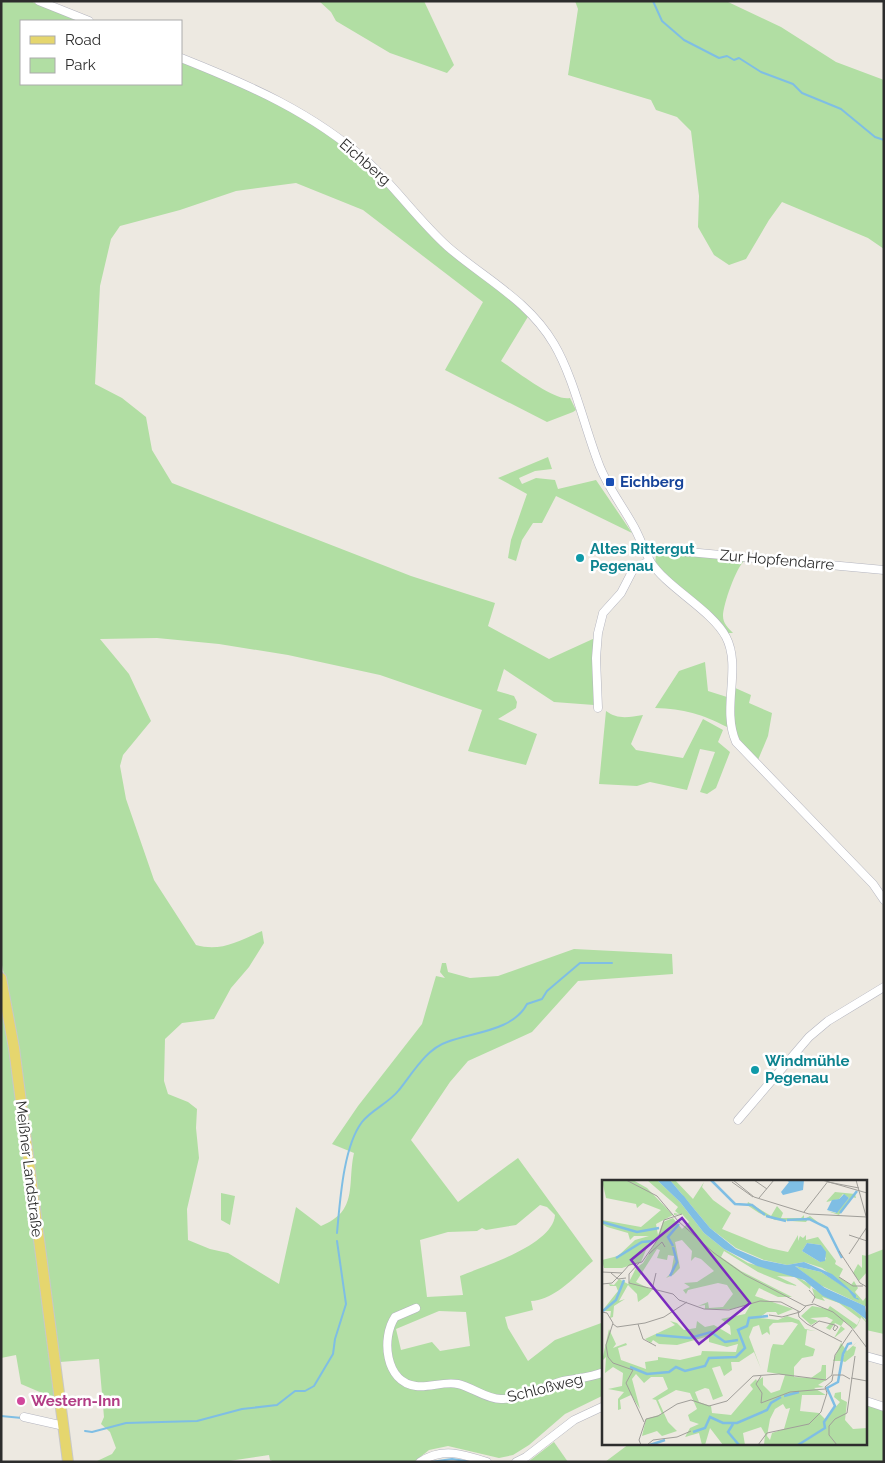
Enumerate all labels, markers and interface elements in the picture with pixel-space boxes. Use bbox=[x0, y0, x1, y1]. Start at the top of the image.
legend bbox=[20, 20, 182, 85]
text: Road bbox=[65, 31, 101, 49]
text: Park bbox=[65, 56, 96, 74]
street label: Eichberg bbox=[336, 135, 394, 189]
place label: Eichberg bbox=[620, 473, 684, 491]
marker: Eichberg bbox=[604, 476, 616, 488]
place label: Altes Rittergut Pegenau bbox=[590, 540, 695, 575]
street label: Zur Hopfendarre bbox=[719, 546, 835, 574]
marker: Altes Rittergut Pegenau bbox=[574, 552, 586, 564]
place label: Windmühle Pegenau bbox=[765, 1052, 849, 1087]
marker: Windmühle Pegenau bbox=[749, 1064, 761, 1076]
street label: Meißner Landstraße bbox=[12, 1100, 46, 1238]
inset map bbox=[602, 1180, 868, 1446]
street label: Schloßweg bbox=[505, 1370, 585, 1406]
place label: Western-Inn bbox=[31, 1392, 120, 1410]
marker: Western-Inn bbox=[15, 1395, 27, 1407]

